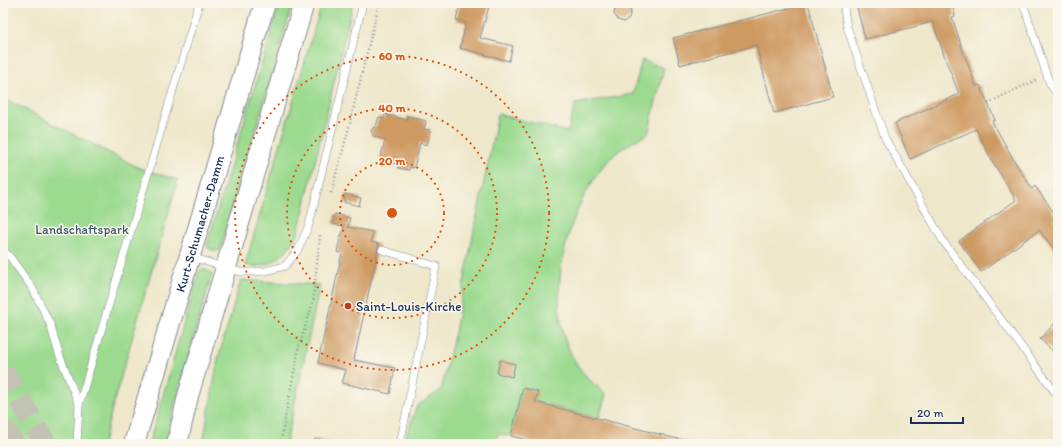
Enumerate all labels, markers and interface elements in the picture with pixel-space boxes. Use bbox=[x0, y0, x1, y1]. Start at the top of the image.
text: 60 m bbox=[379, 49, 406, 63]
text: 40 m bbox=[378, 101, 407, 115]
street label: Kurt-Schumacher-Damm bbox=[172, 153, 227, 294]
text: 20 m bbox=[379, 154, 406, 168]
centre of rings bbox=[385, 206, 399, 220]
park label: Landschaftspark bbox=[35, 222, 129, 237]
place label: Saint-Louis-Kirche bbox=[356, 299, 461, 314]
marker: Saint-Louis-Kirche bbox=[343, 301, 353, 311]
scale bar bbox=[911, 399, 963, 425]
text: 20 m bbox=[917, 406, 944, 420]

